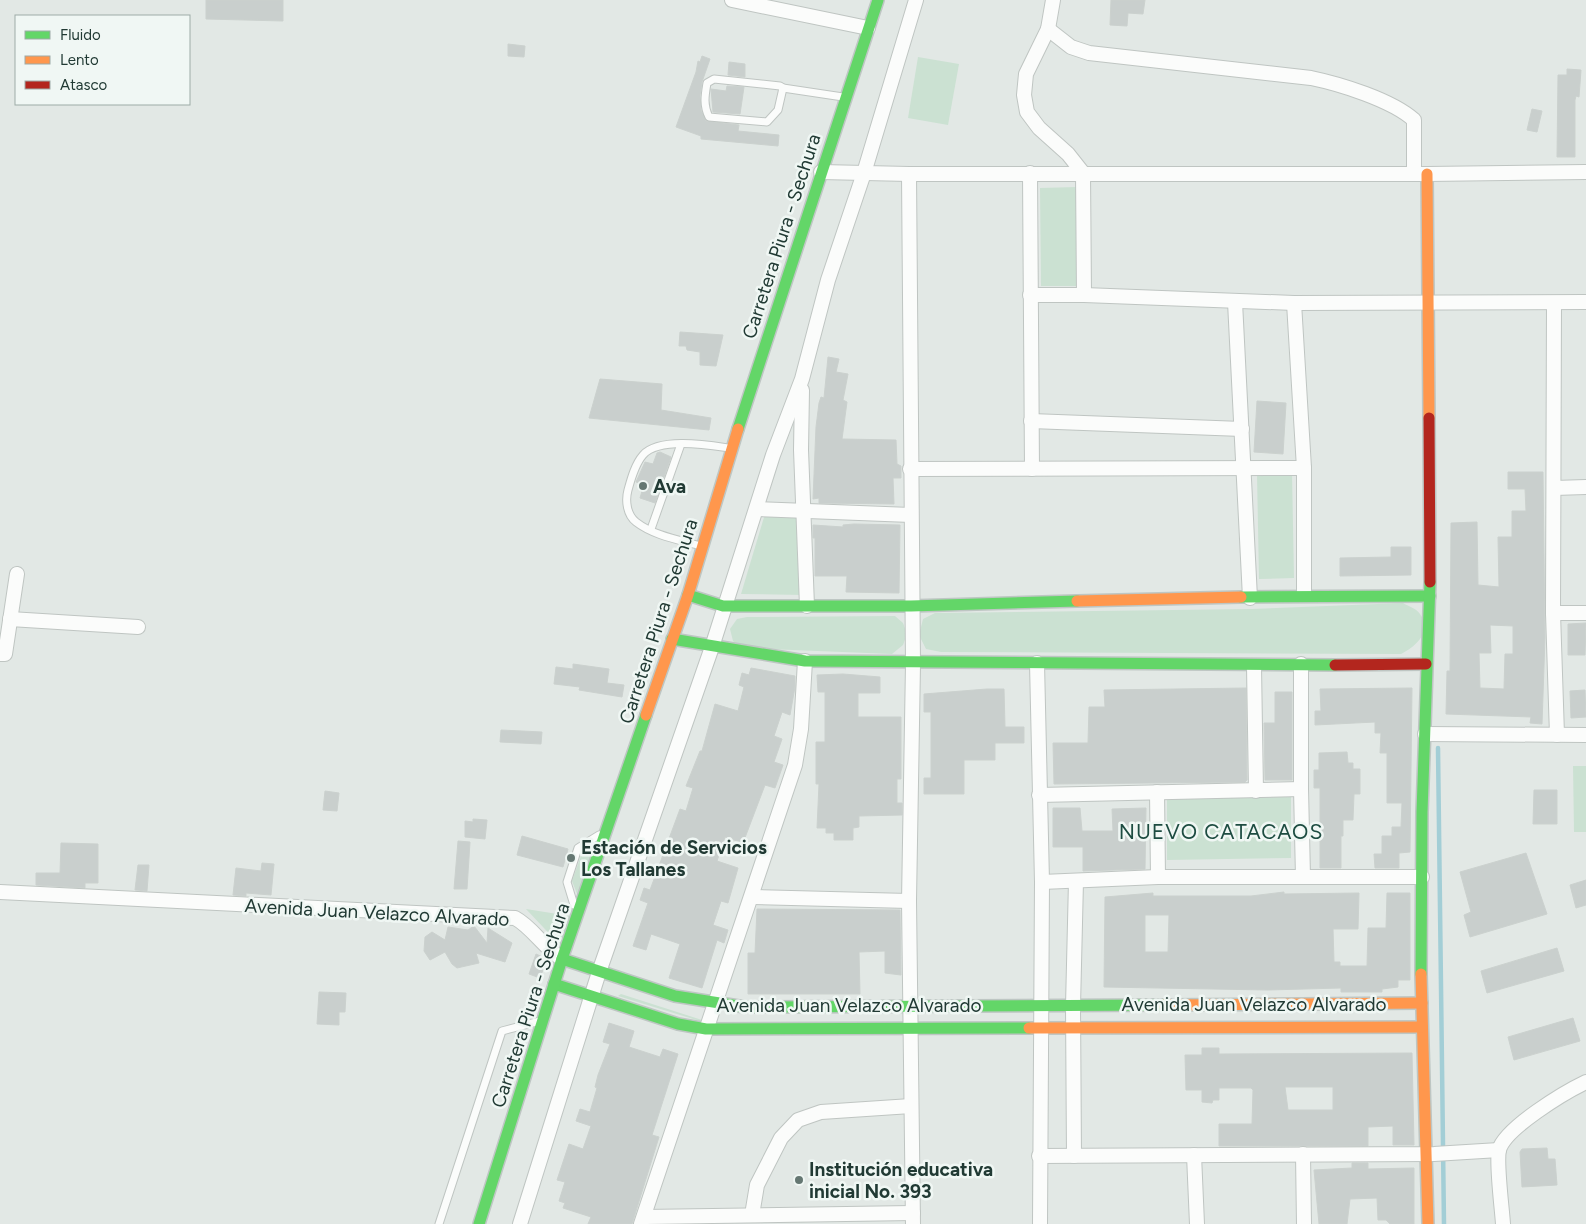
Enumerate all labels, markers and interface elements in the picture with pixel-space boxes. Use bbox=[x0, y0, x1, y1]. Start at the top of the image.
legend bbox=[15, 15, 190, 105]
text: Fluido bbox=[60, 26, 101, 44]
text: Lento bbox=[60, 51, 99, 69]
text: Atasco bbox=[60, 76, 108, 94]
street label: Carretera Piura - Sechura bbox=[737, 131, 825, 341]
place label: Ava bbox=[653, 475, 686, 498]
marker: Ava bbox=[637, 480, 649, 492]
street label: Carretera Piura - Sechura bbox=[614, 516, 702, 726]
district label: NUEVO CATACAOS bbox=[1119, 819, 1323, 844]
place label: Estación de Servicios Los Tallanes bbox=[581, 836, 767, 881]
marker: Estación de Servicios Los Tallanes bbox=[565, 852, 577, 864]
street label: Avenida Juan Velazco Alvarado bbox=[244, 894, 510, 931]
street label: Carretera Piura - Sechura bbox=[486, 900, 574, 1110]
street label: Avenida Juan Velazco Alvarado bbox=[1121, 993, 1387, 1016]
street label: Avenida Juan Velazco Alvarado bbox=[716, 994, 982, 1017]
place label: Institución educativa inicial No. 393 bbox=[809, 1158, 993, 1203]
marker: Institución educativa inicial No. 393 bbox=[793, 1174, 805, 1186]

